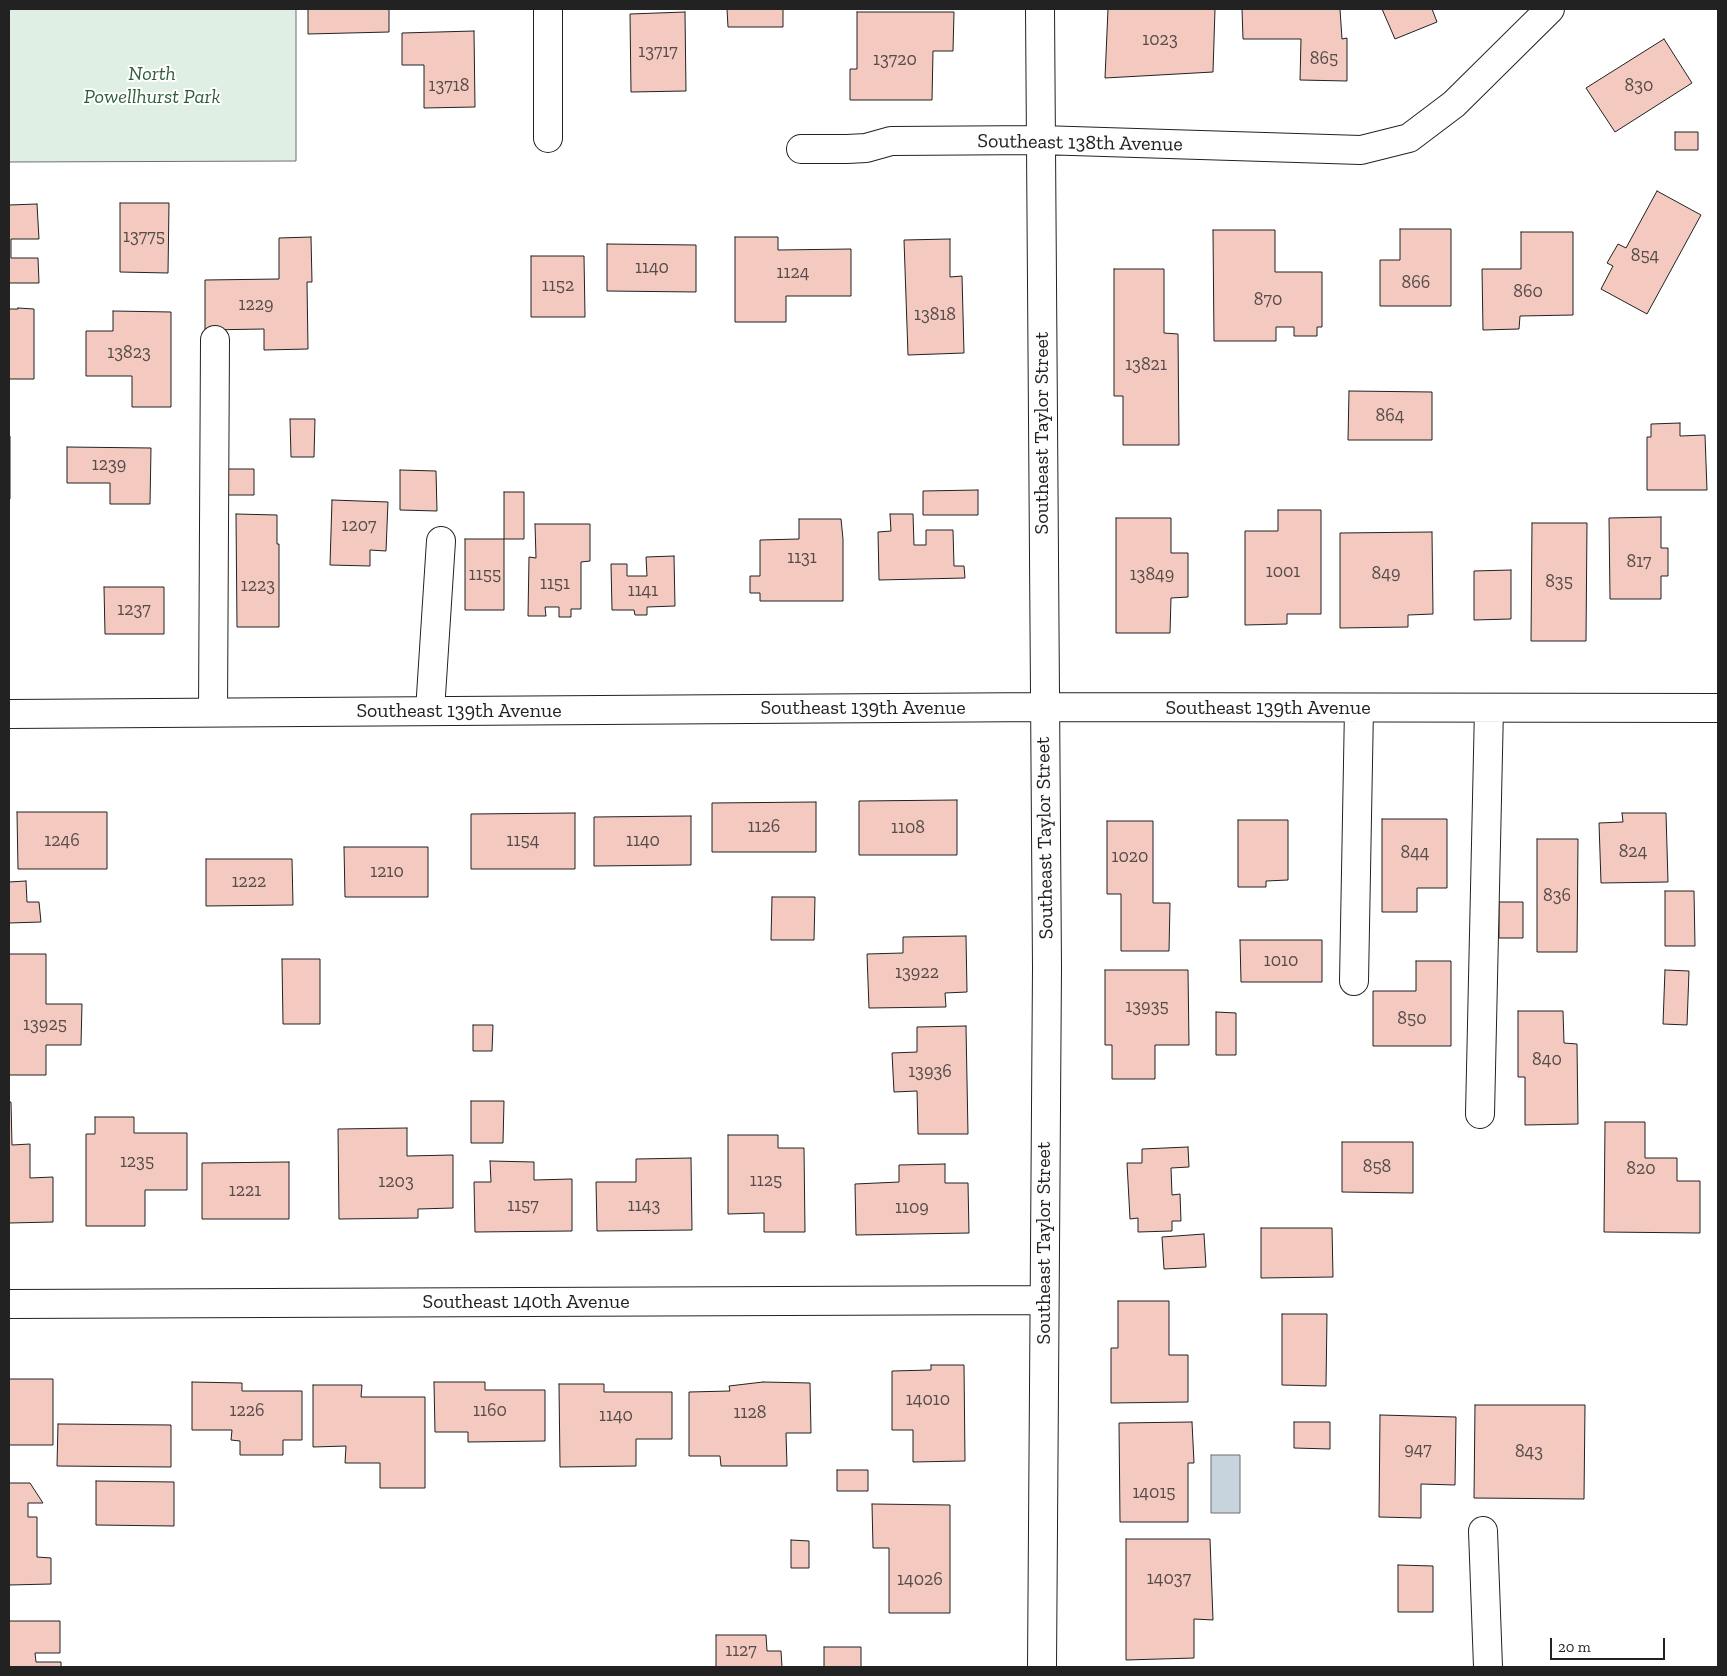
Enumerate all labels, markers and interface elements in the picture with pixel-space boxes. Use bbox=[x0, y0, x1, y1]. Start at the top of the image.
house number: 1023 bbox=[1142, 29, 1178, 51]
house number: 13717 bbox=[638, 41, 678, 63]
house number: 865 bbox=[1310, 48, 1338, 70]
house number: 13720 bbox=[873, 49, 917, 71]
park label: North Powellhurst Park bbox=[84, 62, 220, 109]
house number: 13718 bbox=[429, 75, 469, 97]
house number: 830 bbox=[1625, 75, 1653, 97]
street label: Southeast 138th Avenue bbox=[977, 129, 1183, 157]
house number: 13775 bbox=[123, 226, 165, 248]
house number: 854 bbox=[1631, 245, 1659, 267]
house number: 1140 bbox=[635, 257, 669, 279]
house number: 1124 bbox=[777, 262, 809, 284]
house number: 866 bbox=[1402, 272, 1430, 294]
house number: 1152 bbox=[542, 275, 574, 297]
house number: 860 bbox=[1513, 281, 1543, 303]
house number: 870 bbox=[1254, 289, 1282, 311]
house number: 1229 bbox=[238, 294, 274, 316]
house number: 13818 bbox=[914, 304, 956, 326]
street label: Southeast Taylor Street bbox=[1030, 332, 1054, 534]
house number: 13823 bbox=[107, 342, 151, 364]
house number: 13821 bbox=[1125, 354, 1167, 376]
house number: 864 bbox=[1376, 405, 1404, 427]
house number: 1239 bbox=[92, 454, 126, 476]
house number: 1207 bbox=[341, 515, 377, 537]
house number: 1131 bbox=[787, 547, 817, 569]
house number: 817 bbox=[1627, 551, 1651, 573]
house number: 1001 bbox=[1266, 561, 1300, 583]
house number: 849 bbox=[1372, 563, 1400, 585]
house number: 1155 bbox=[469, 564, 501, 586]
house number: 13849 bbox=[1130, 564, 1174, 586]
house number: 835 bbox=[1545, 571, 1573, 593]
house number: 1151 bbox=[540, 573, 570, 595]
house number: 1223 bbox=[241, 575, 275, 597]
house number: 1141 bbox=[628, 580, 658, 602]
house number: 1237 bbox=[117, 599, 151, 621]
street label: Southeast 139th Avenue bbox=[760, 696, 966, 720]
street label: Southeast 139th Avenue bbox=[1165, 696, 1371, 720]
street label: Southeast 139th Avenue bbox=[356, 699, 562, 723]
street label: Southeast Taylor Street bbox=[1031, 736, 1059, 940]
house number: 1126 bbox=[748, 816, 780, 838]
house number: 1108 bbox=[891, 817, 925, 839]
house number: 1246 bbox=[44, 830, 80, 852]
house number: 1154 bbox=[507, 830, 539, 852]
house number: 1140 bbox=[626, 830, 660, 852]
house number: 824 bbox=[1619, 841, 1647, 863]
house number: 844 bbox=[1400, 842, 1430, 864]
house number: 1020 bbox=[1112, 846, 1148, 868]
house number: 1210 bbox=[370, 861, 404, 883]
house number: 1222 bbox=[232, 871, 266, 893]
house number: 836 bbox=[1543, 885, 1571, 907]
house number: 1010 bbox=[1264, 950, 1298, 972]
house number: 13922 bbox=[895, 962, 939, 984]
house number: 13935 bbox=[1125, 996, 1169, 1018]
house number: 850 bbox=[1397, 1008, 1427, 1030]
house number: 13925 bbox=[23, 1014, 67, 1036]
house number: 840 bbox=[1532, 1049, 1562, 1071]
house number: 13936 bbox=[908, 1061, 952, 1083]
street label: Southeast Taylor Street bbox=[1032, 1142, 1056, 1344]
house number: 1235 bbox=[120, 1151, 154, 1173]
house number: 858 bbox=[1363, 1156, 1391, 1178]
house number: 820 bbox=[1626, 1158, 1656, 1180]
house number: 1125 bbox=[750, 1170, 782, 1192]
house number: 1203 bbox=[378, 1171, 414, 1193]
house number: 1221 bbox=[229, 1180, 261, 1202]
house number: 1157 bbox=[507, 1195, 539, 1217]
house number: 1143 bbox=[628, 1195, 660, 1217]
house number: 1109 bbox=[895, 1197, 929, 1219]
street label: Southeast 140th Avenue bbox=[422, 1290, 630, 1314]
house number: 14010 bbox=[906, 1389, 950, 1411]
house number: 1226 bbox=[229, 1400, 265, 1422]
house number: 1160 bbox=[473, 1400, 507, 1422]
house number: 1128 bbox=[734, 1402, 766, 1424]
house number: 1140 bbox=[599, 1405, 633, 1427]
house number: 947 bbox=[1404, 1439, 1432, 1461]
house number: 843 bbox=[1515, 1441, 1543, 1463]
house number: 14015 bbox=[1132, 1482, 1176, 1504]
house number: 14037 bbox=[1147, 1568, 1191, 1590]
house number: 14026 bbox=[897, 1569, 943, 1591]
scale bar bbox=[1552, 1628, 1667, 1660]
text: 20 m bbox=[1558, 1638, 1591, 1656]
house number: 1127 bbox=[725, 1640, 757, 1662]

